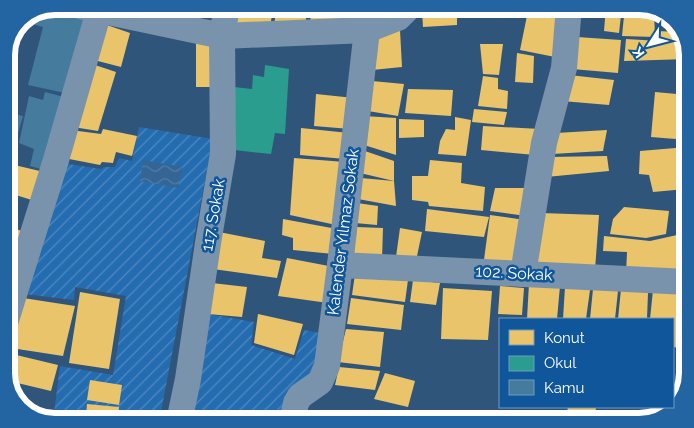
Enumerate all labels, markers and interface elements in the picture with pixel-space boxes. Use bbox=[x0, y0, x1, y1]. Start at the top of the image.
north arrow bbox=[624, 20, 674, 70]
text: K bbox=[629, 44, 648, 61]
street label: Kalender Yılmaz Sokak bbox=[323, 147, 363, 316]
street label: 117. Sokak bbox=[197, 177, 229, 253]
street label: 102. Sokak bbox=[475, 261, 553, 285]
legend bbox=[499, 318, 674, 408]
text: Konut bbox=[544, 329, 585, 347]
text: Okul bbox=[544, 354, 577, 372]
text: Kamu bbox=[544, 379, 585, 397]

